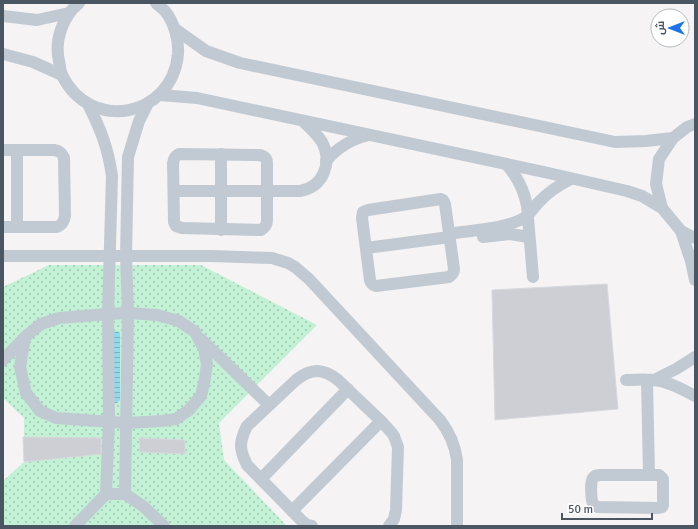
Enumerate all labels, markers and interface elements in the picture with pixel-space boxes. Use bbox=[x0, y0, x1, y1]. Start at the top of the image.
north arrow bbox=[650, 8, 690, 48]
text: ش bbox=[654, 21, 667, 35]
scale bar bbox=[562, 495, 652, 521]
text: 50 m bbox=[568, 502, 593, 517]

